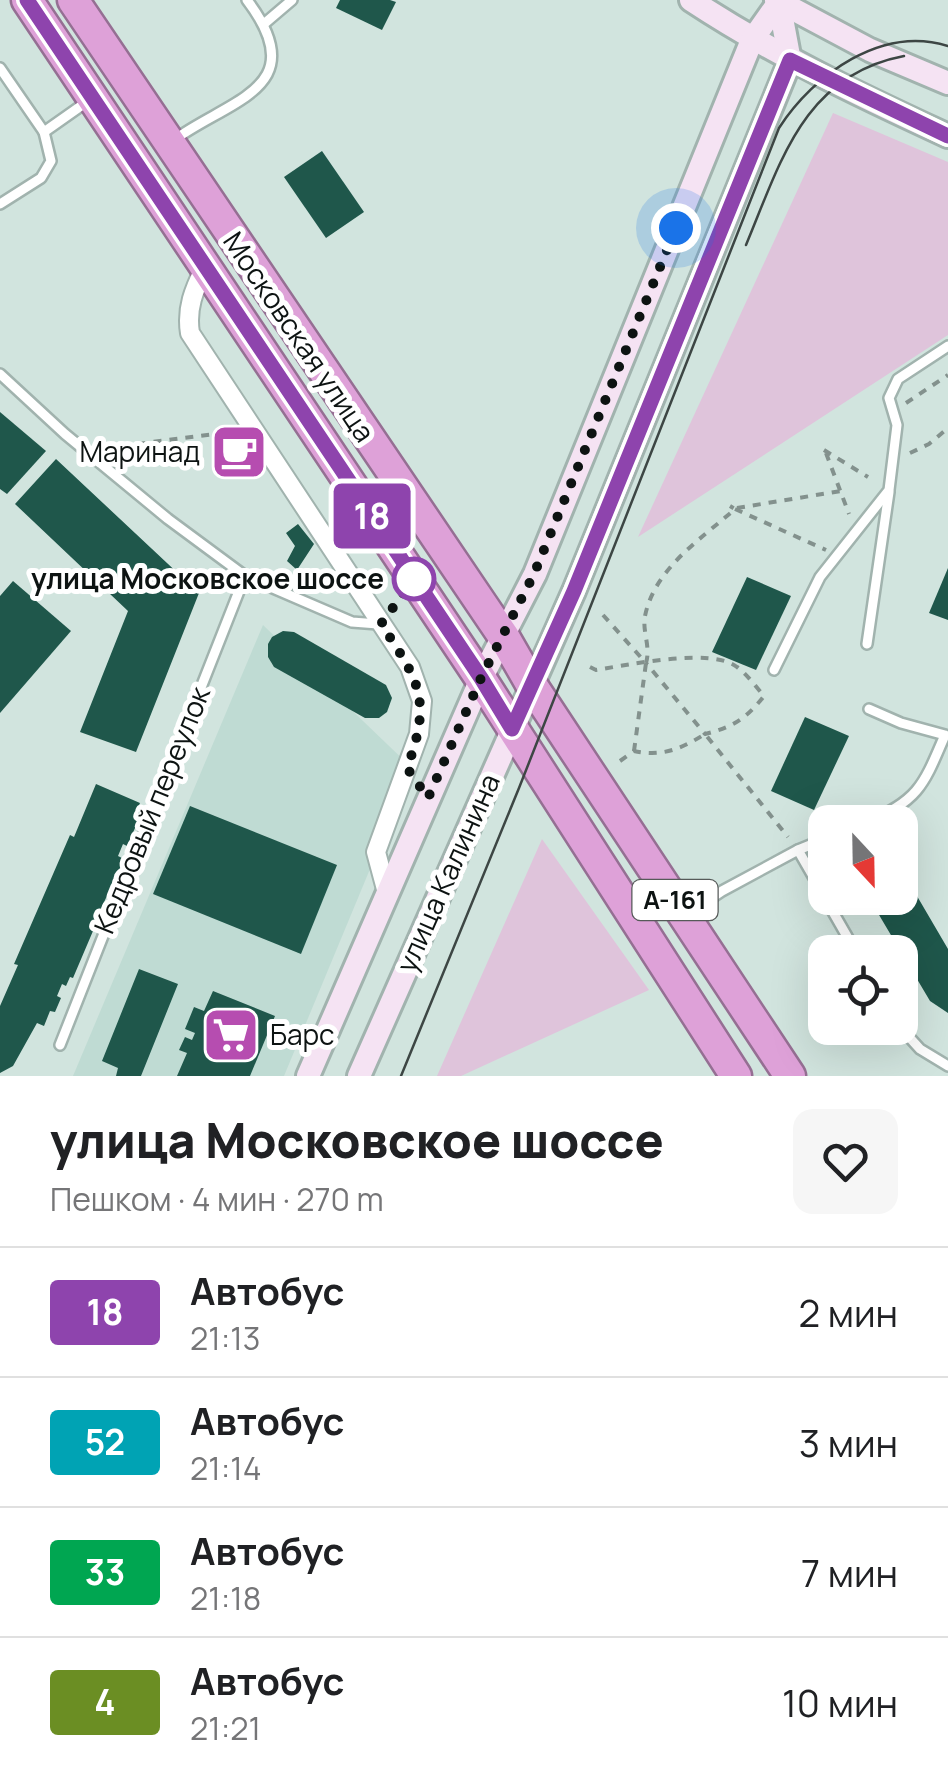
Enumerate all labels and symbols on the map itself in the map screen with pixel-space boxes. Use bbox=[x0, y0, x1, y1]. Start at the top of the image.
your location bbox=[651, 203, 701, 253]
street label: Московская улица bbox=[215, 224, 384, 449]
cafe icon: Маринад bbox=[209, 422, 269, 482]
place label: Маринад bbox=[80, 432, 200, 470]
line badge: 18 bbox=[327, 484, 417, 548]
marker: улица Московское шоссе bbox=[393, 558, 435, 600]
place label: улица Московское шоссе bbox=[31, 559, 384, 597]
street label: Кедровый переулок bbox=[84, 680, 218, 939]
street label: улица Калинина bbox=[386, 767, 508, 978]
north arrow bbox=[808, 805, 918, 915]
road number: А-161 bbox=[632, 880, 718, 920]
supermarket icon: Барс bbox=[201, 1005, 261, 1065]
place label: Барс bbox=[270, 1015, 335, 1053]

